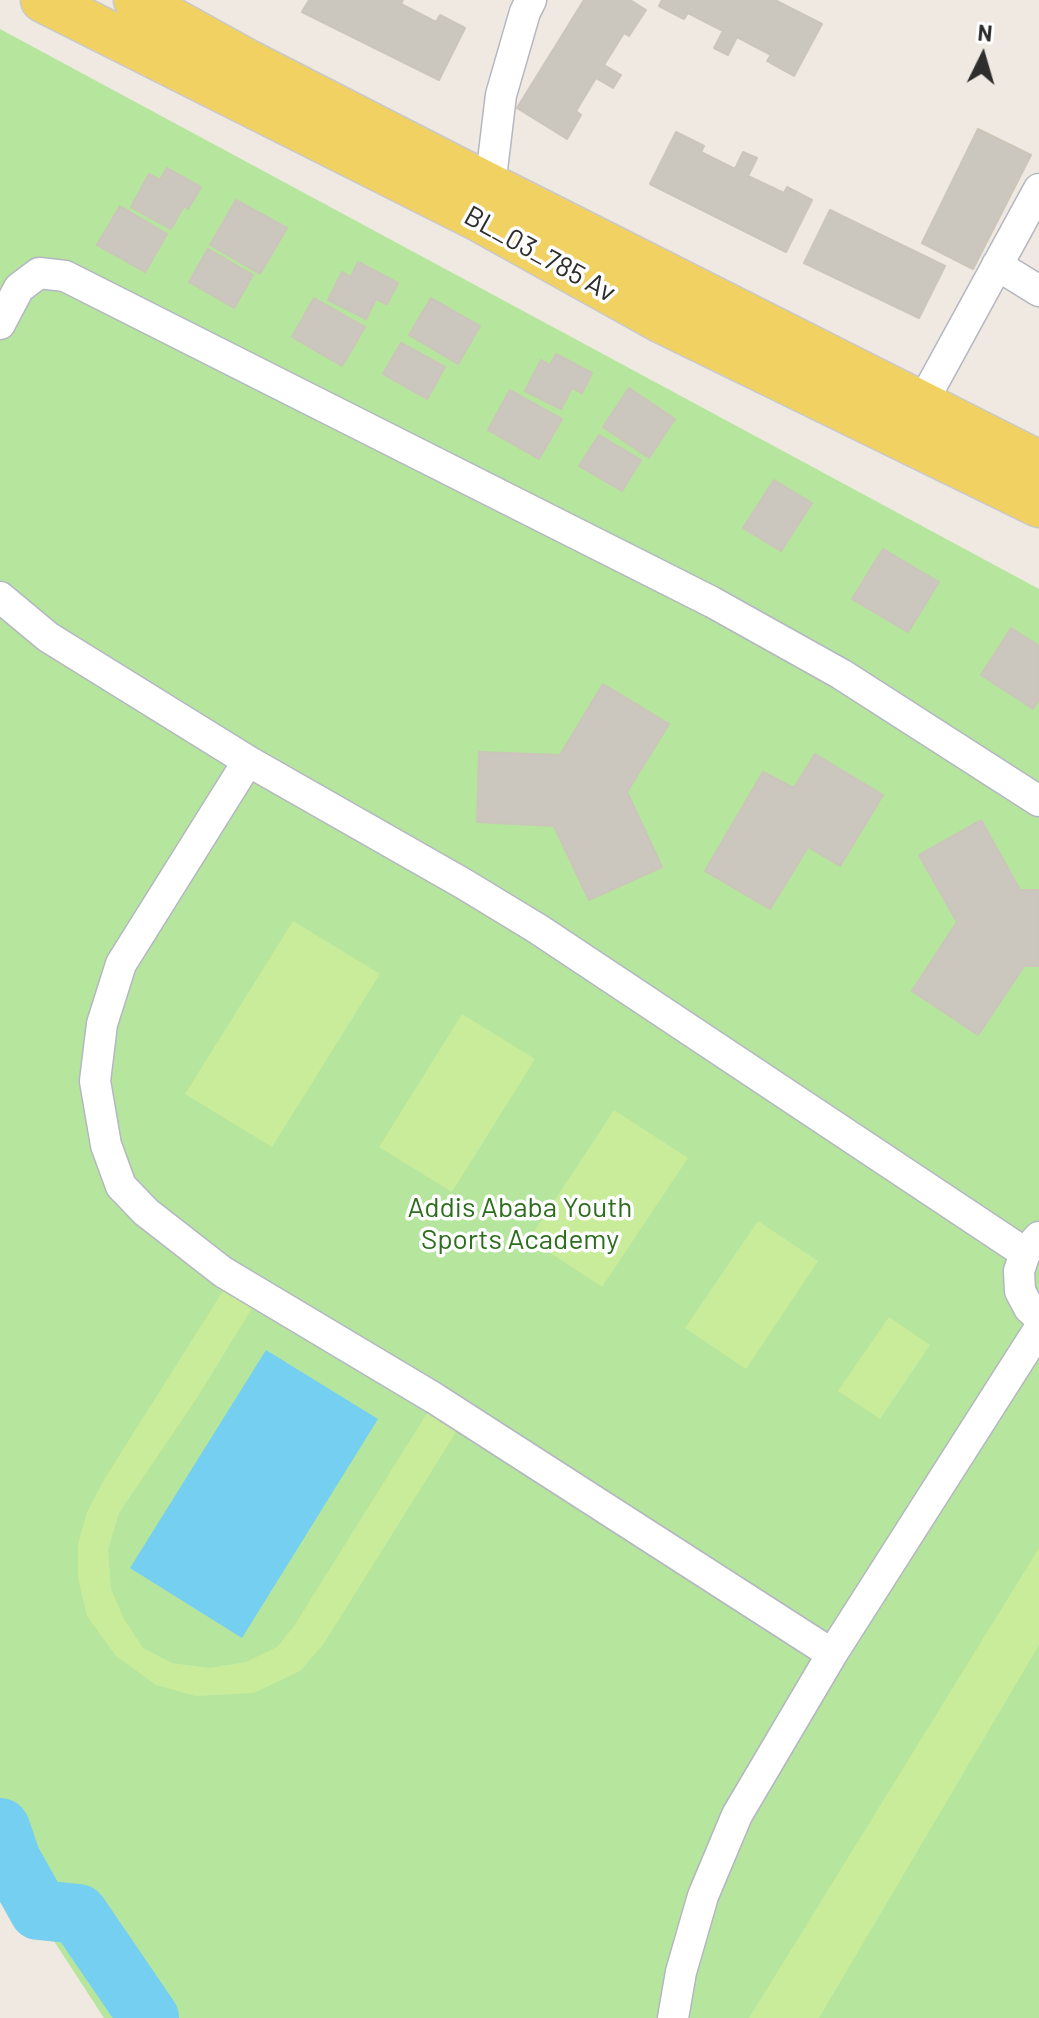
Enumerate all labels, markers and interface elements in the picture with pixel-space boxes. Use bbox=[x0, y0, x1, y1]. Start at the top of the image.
north arrow bbox=[943, 16, 1023, 96]
text: N bbox=[977, 19, 994, 46]
street label: BL_03_785 Av bbox=[458, 199, 622, 309]
park label: Addis Ababa Youth Sports Academy bbox=[408, 1191, 632, 1257]

